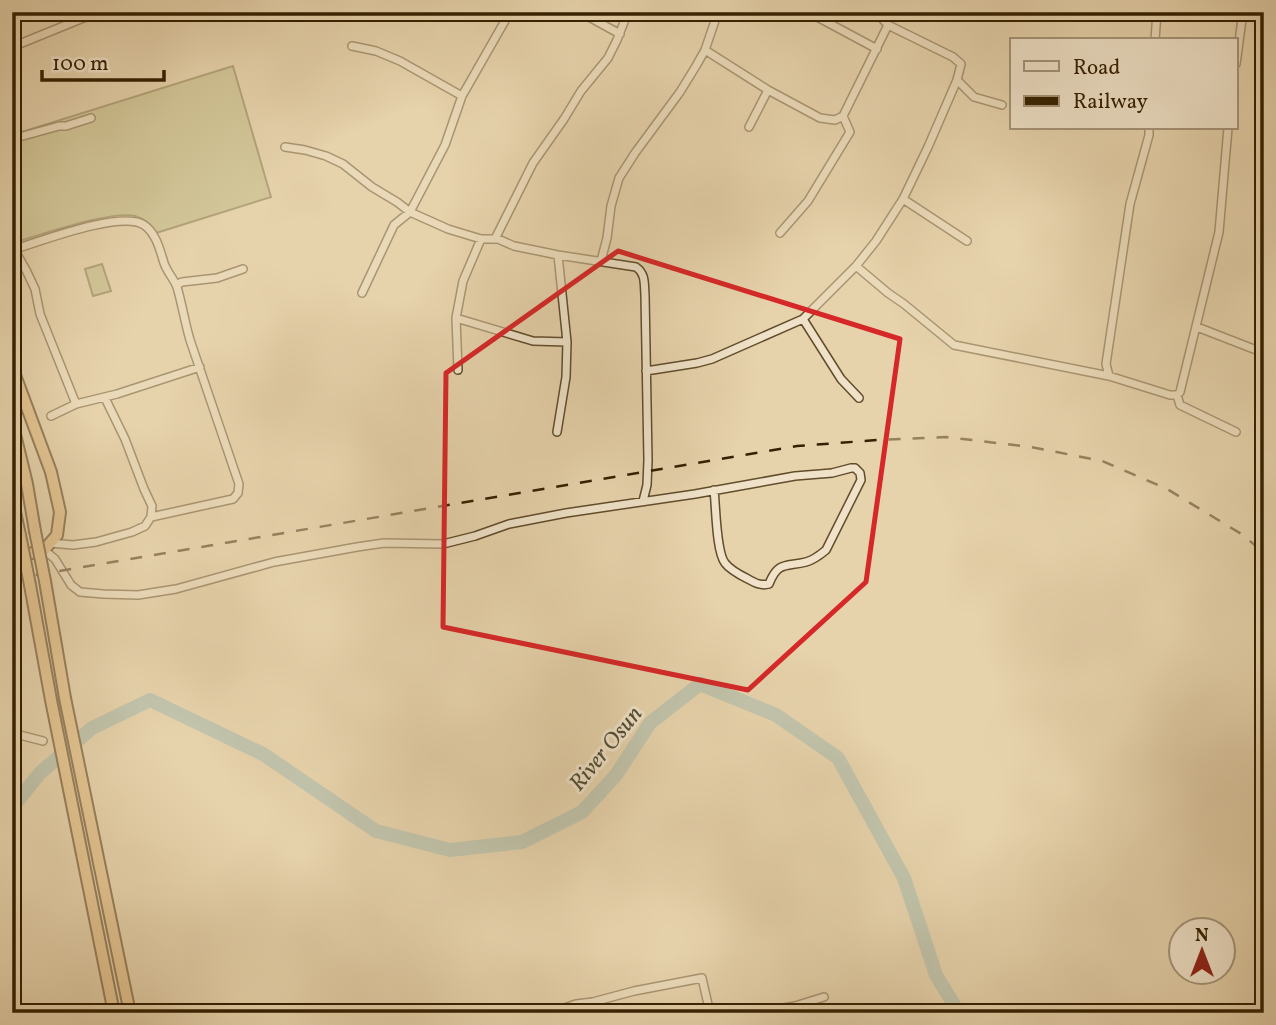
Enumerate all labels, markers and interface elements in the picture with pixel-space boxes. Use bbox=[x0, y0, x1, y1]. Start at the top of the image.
scale bar bbox=[42, 38, 164, 82]
legend bbox=[1010, 38, 1238, 130]
text: 100 m bbox=[52, 50, 109, 79]
text: Road bbox=[1073, 54, 1120, 83]
text: Railway bbox=[1073, 88, 1149, 117]
water label: River Osun bbox=[562, 700, 651, 799]
north arrow bbox=[1168, 916, 1238, 986]
text: N bbox=[1195, 923, 1209, 949]

